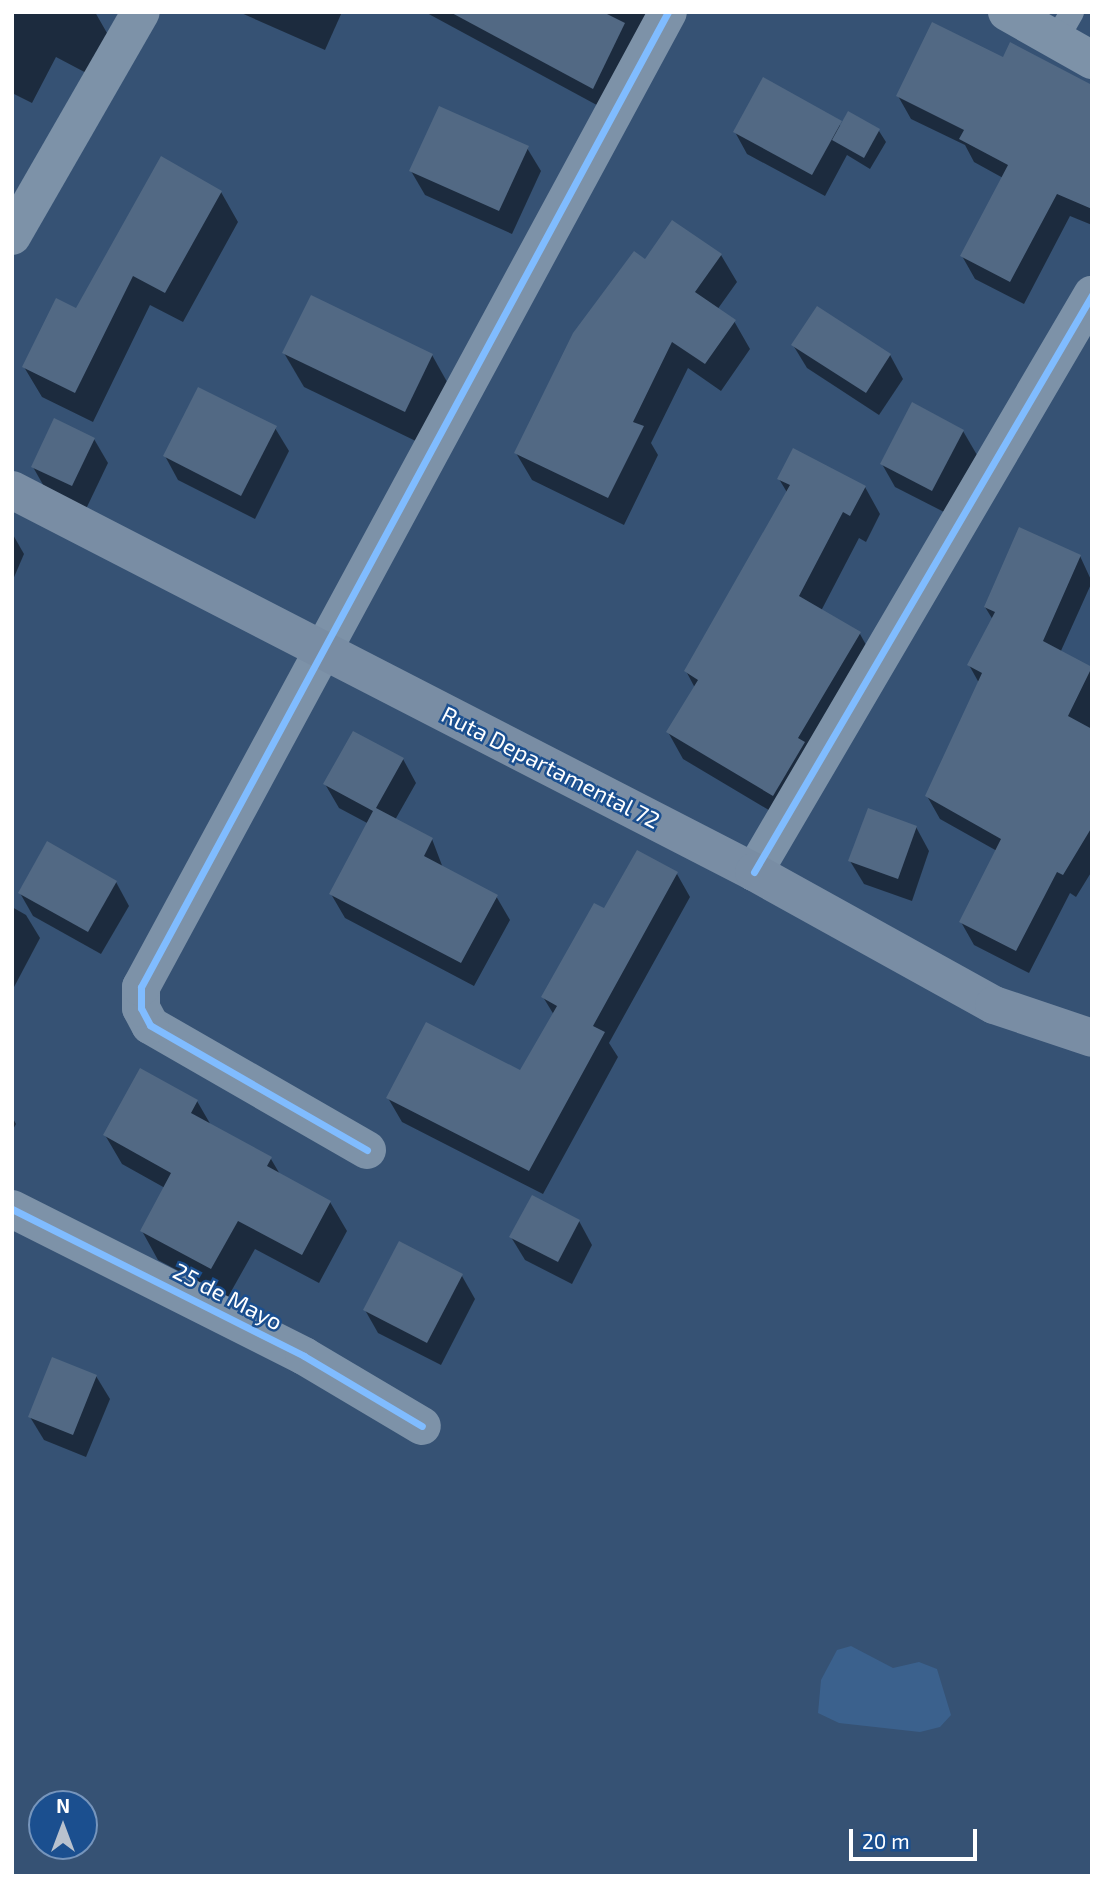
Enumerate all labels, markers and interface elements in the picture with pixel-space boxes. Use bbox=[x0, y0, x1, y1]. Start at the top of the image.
street label: Ruta Departamental 72 bbox=[437, 700, 665, 834]
street label: 25 de Mayo bbox=[169, 1257, 287, 1335]
north arrow bbox=[28, 1790, 98, 1860]
text: N bbox=[56, 1794, 70, 1817]
scale bar bbox=[852, 1814, 980, 1858]
text: 20 m bbox=[862, 1828, 910, 1853]

